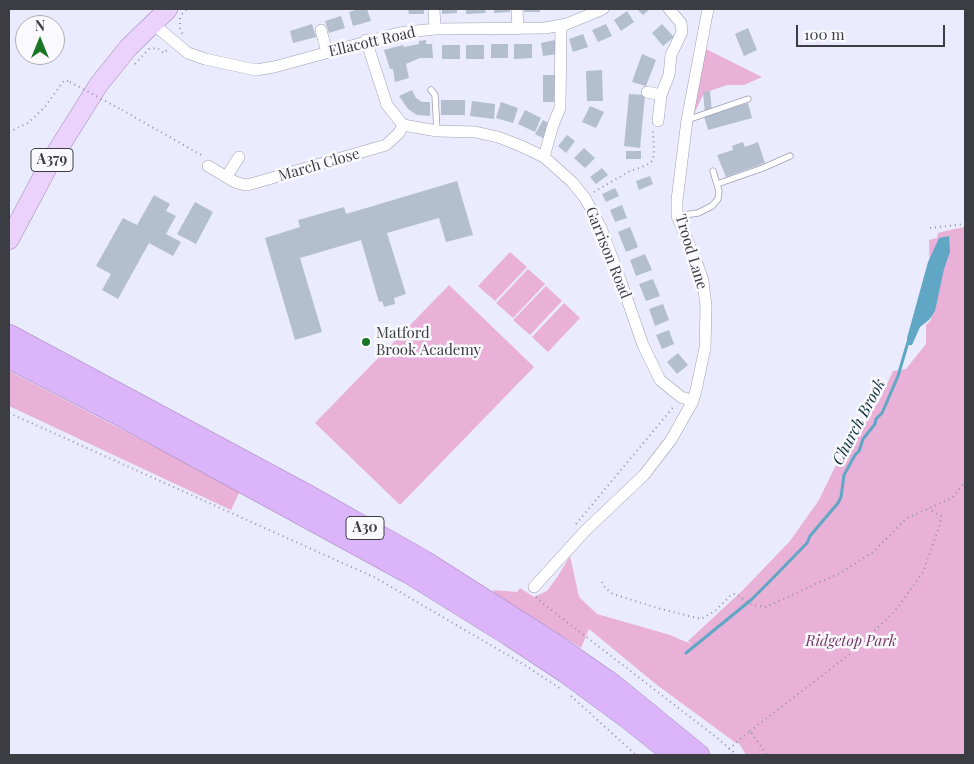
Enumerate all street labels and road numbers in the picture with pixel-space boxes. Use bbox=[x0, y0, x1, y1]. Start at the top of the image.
street label: Ellacott Road bbox=[327, 23, 417, 61]
street label: March Close bbox=[276, 145, 362, 185]
road number: A379 bbox=[31, 148, 73, 172]
street label: Garrison Road bbox=[581, 204, 635, 302]
street label: Trood Lane bbox=[671, 212, 711, 292]
road number: A30 bbox=[346, 516, 384, 540]

